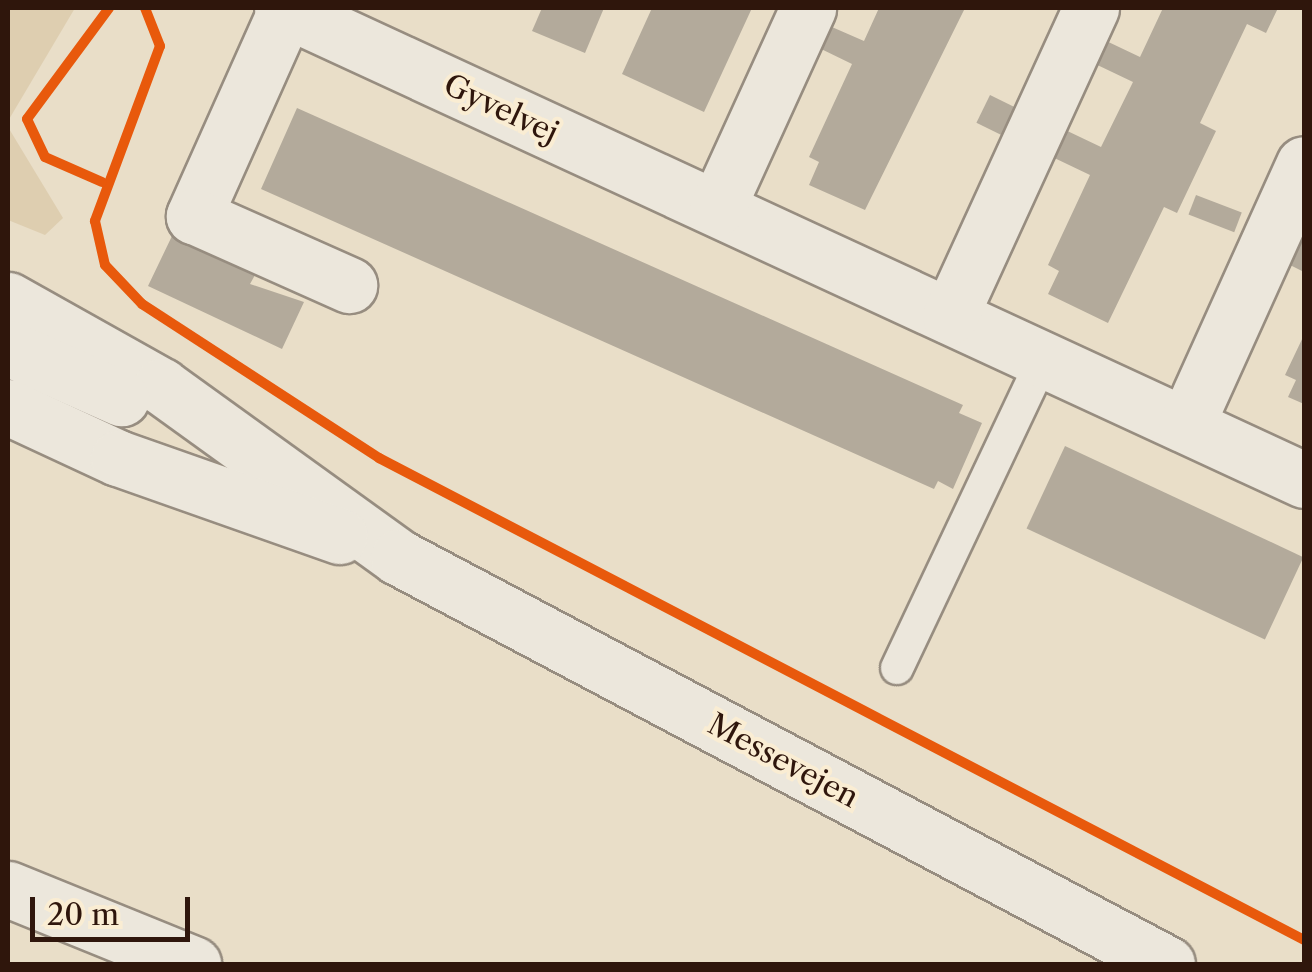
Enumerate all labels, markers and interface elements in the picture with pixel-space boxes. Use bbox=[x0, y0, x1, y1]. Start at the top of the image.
street label: Gyvelvej bbox=[438, 67, 564, 151]
street label: Messevejen bbox=[702, 706, 864, 816]
scale bar bbox=[35, 877, 195, 939]
text: 20 m bbox=[47, 896, 119, 933]

